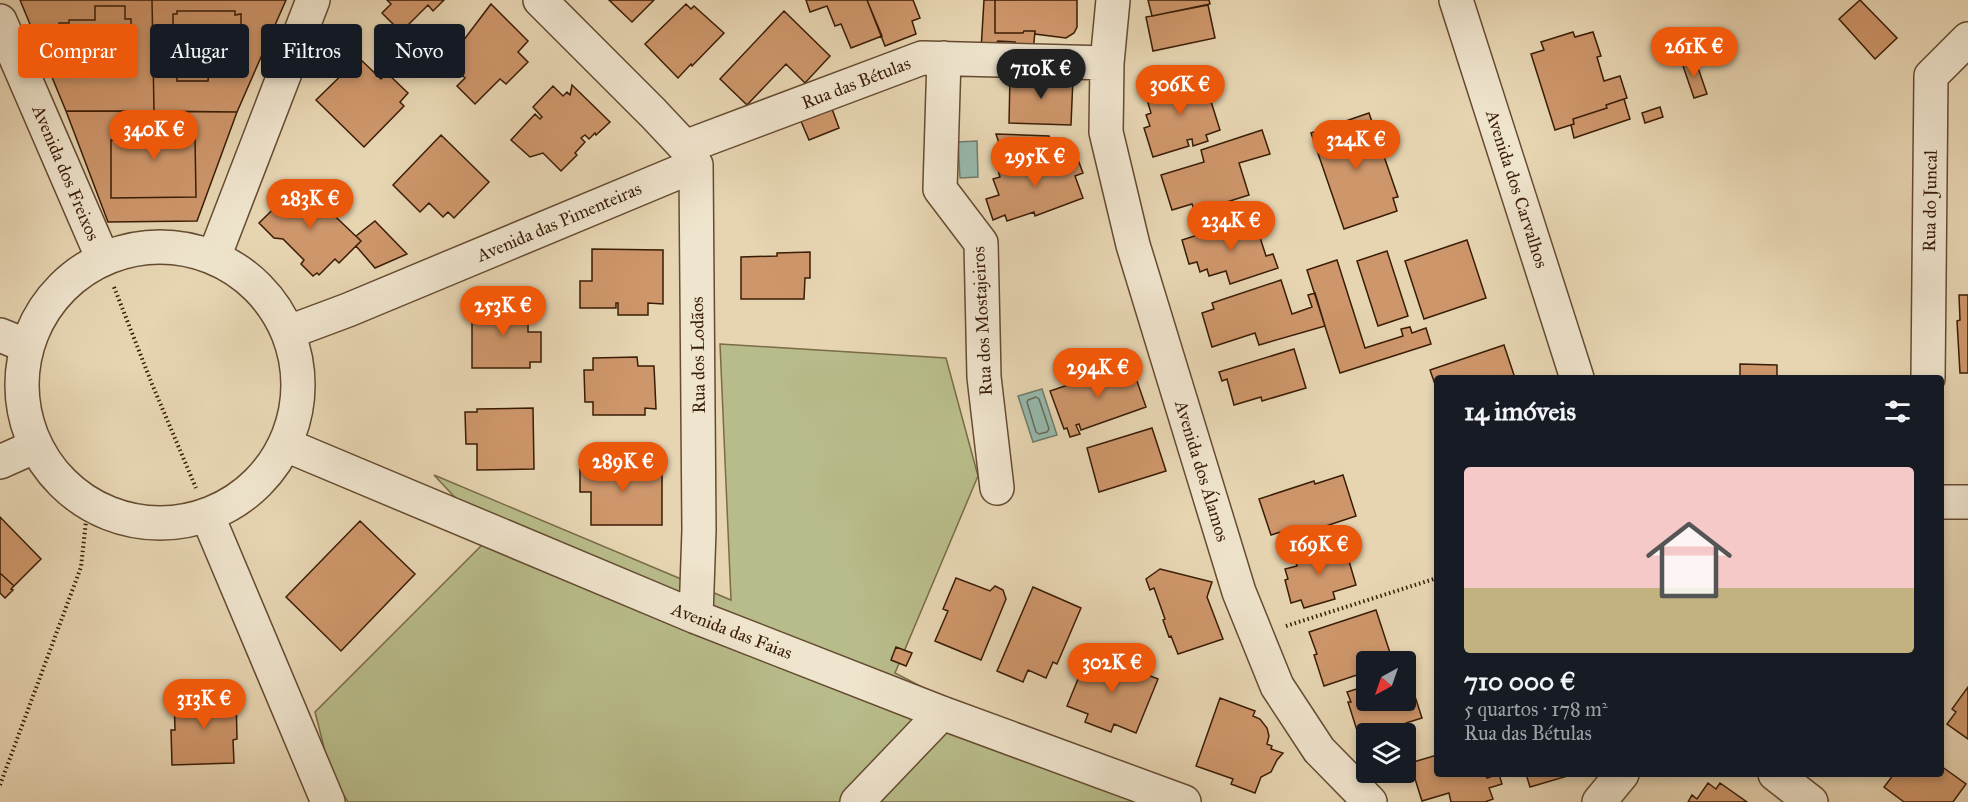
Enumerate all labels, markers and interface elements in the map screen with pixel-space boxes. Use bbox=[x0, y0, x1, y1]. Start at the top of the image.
chip: Comprar bbox=[18, 24, 138, 78]
chip: Alugar bbox=[150, 24, 249, 78]
chip: Filtros bbox=[261, 24, 362, 78]
chip: Novo bbox=[374, 24, 465, 78]
pin: 261K € bbox=[1645, 27, 1743, 78]
text: 261K € bbox=[1665, 34, 1723, 58]
pin: 710K € bbox=[992, 49, 1090, 100]
street label: Rua das Bétulas bbox=[798, 52, 914, 114]
text: 710K € bbox=[1011, 56, 1071, 80]
pin: 306K € bbox=[1131, 65, 1229, 116]
text: 306K € bbox=[1150, 72, 1210, 96]
street label: Avenida dos Freixos bbox=[27, 101, 104, 244]
street label: Avenida dos Carvalhos bbox=[1481, 106, 1553, 271]
pin: 340K € bbox=[105, 110, 203, 161]
text: 340K € bbox=[123, 117, 185, 141]
pin: 324K € bbox=[1307, 120, 1405, 171]
text: 324K € bbox=[1326, 127, 1386, 151]
pin: 295K € bbox=[986, 137, 1084, 188]
text: 295K € bbox=[1005, 144, 1065, 168]
street label: Rua do Juncal bbox=[1918, 150, 1943, 252]
street label: Avenida das Pimenteiras bbox=[472, 177, 645, 267]
pin: 283K € bbox=[261, 179, 359, 230]
text: 283K € bbox=[280, 186, 340, 210]
pin: 234K € bbox=[1182, 201, 1280, 252]
text: 234K € bbox=[1201, 208, 1261, 232]
street label: Rua dos Mostajeiros bbox=[967, 246, 997, 396]
pin: 253K € bbox=[454, 286, 552, 337]
text: 253K € bbox=[474, 293, 532, 317]
street label: Rua dos Lodãos bbox=[686, 296, 710, 414]
pin: 294K € bbox=[1049, 348, 1147, 399]
text: 294K € bbox=[1067, 355, 1129, 379]
text: 14 imóveis bbox=[1464, 395, 1576, 427]
icon: filters bbox=[1881, 395, 1914, 428]
street label: Avenida dos Álamos bbox=[1170, 396, 1236, 544]
pin: 289K € bbox=[574, 442, 672, 493]
text: 289K € bbox=[592, 449, 654, 473]
icon: home bbox=[1635, 506, 1743, 614]
pin: 169K € bbox=[1270, 525, 1368, 576]
text: 169K € bbox=[1289, 532, 1349, 556]
street label: Avenida das Faias bbox=[668, 598, 796, 664]
pin: 302K € bbox=[1063, 643, 1161, 694]
text: 302K € bbox=[1082, 650, 1142, 674]
north arrow bbox=[1356, 651, 1416, 711]
map controls bbox=[1356, 651, 1416, 783]
text: 710 000 € bbox=[1464, 665, 1576, 697]
pin: 313K € bbox=[155, 679, 253, 730]
text: 313K € bbox=[177, 686, 231, 710]
text: 5 quartos · 178 m² bbox=[1464, 697, 1608, 721]
text: Rua das Bétulas bbox=[1464, 721, 1592, 745]
button: layers bbox=[1356, 723, 1416, 783]

